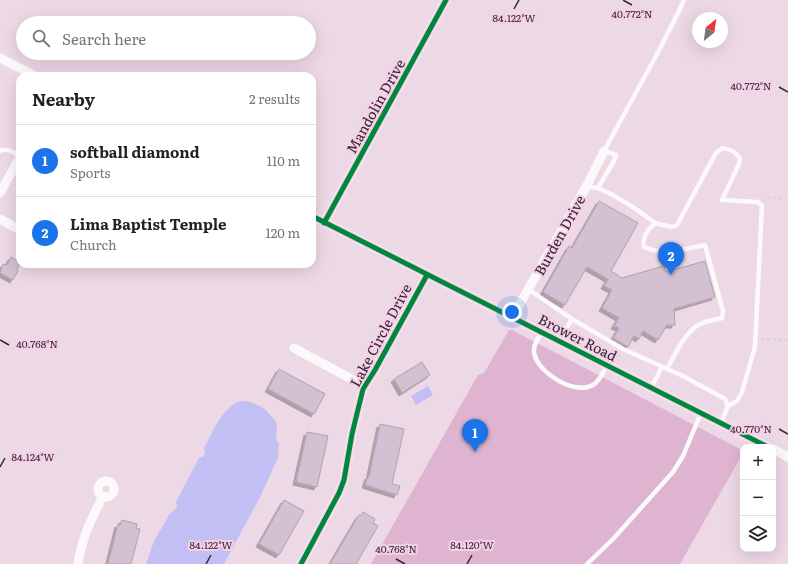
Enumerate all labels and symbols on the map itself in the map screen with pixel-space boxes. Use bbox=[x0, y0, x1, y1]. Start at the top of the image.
text: 40.772°N bbox=[612, 6, 652, 21]
text: 84.122°W bbox=[493, 10, 535, 25]
north arrow bbox=[692, 12, 728, 48]
street label: Mandolin Drive bbox=[341, 55, 409, 157]
text: 40.772°N bbox=[731, 78, 771, 93]
street label: Burden Drive bbox=[529, 191, 589, 279]
pin: 2 bbox=[658, 242, 684, 275]
street label: Lake Circle Drive bbox=[344, 280, 416, 390]
your location bbox=[502, 302, 522, 322]
street label: Brower Road bbox=[535, 309, 621, 366]
text: 40.768°N bbox=[16, 336, 58, 351]
pin: 1 bbox=[462, 419, 488, 452]
text: 40.770°N bbox=[730, 421, 772, 436]
text: 84.124°W bbox=[11, 449, 55, 464]
text: 84.122°W bbox=[190, 537, 232, 552]
text: 84.120°W bbox=[450, 537, 494, 552]
text: 40.768°N bbox=[375, 541, 417, 556]

